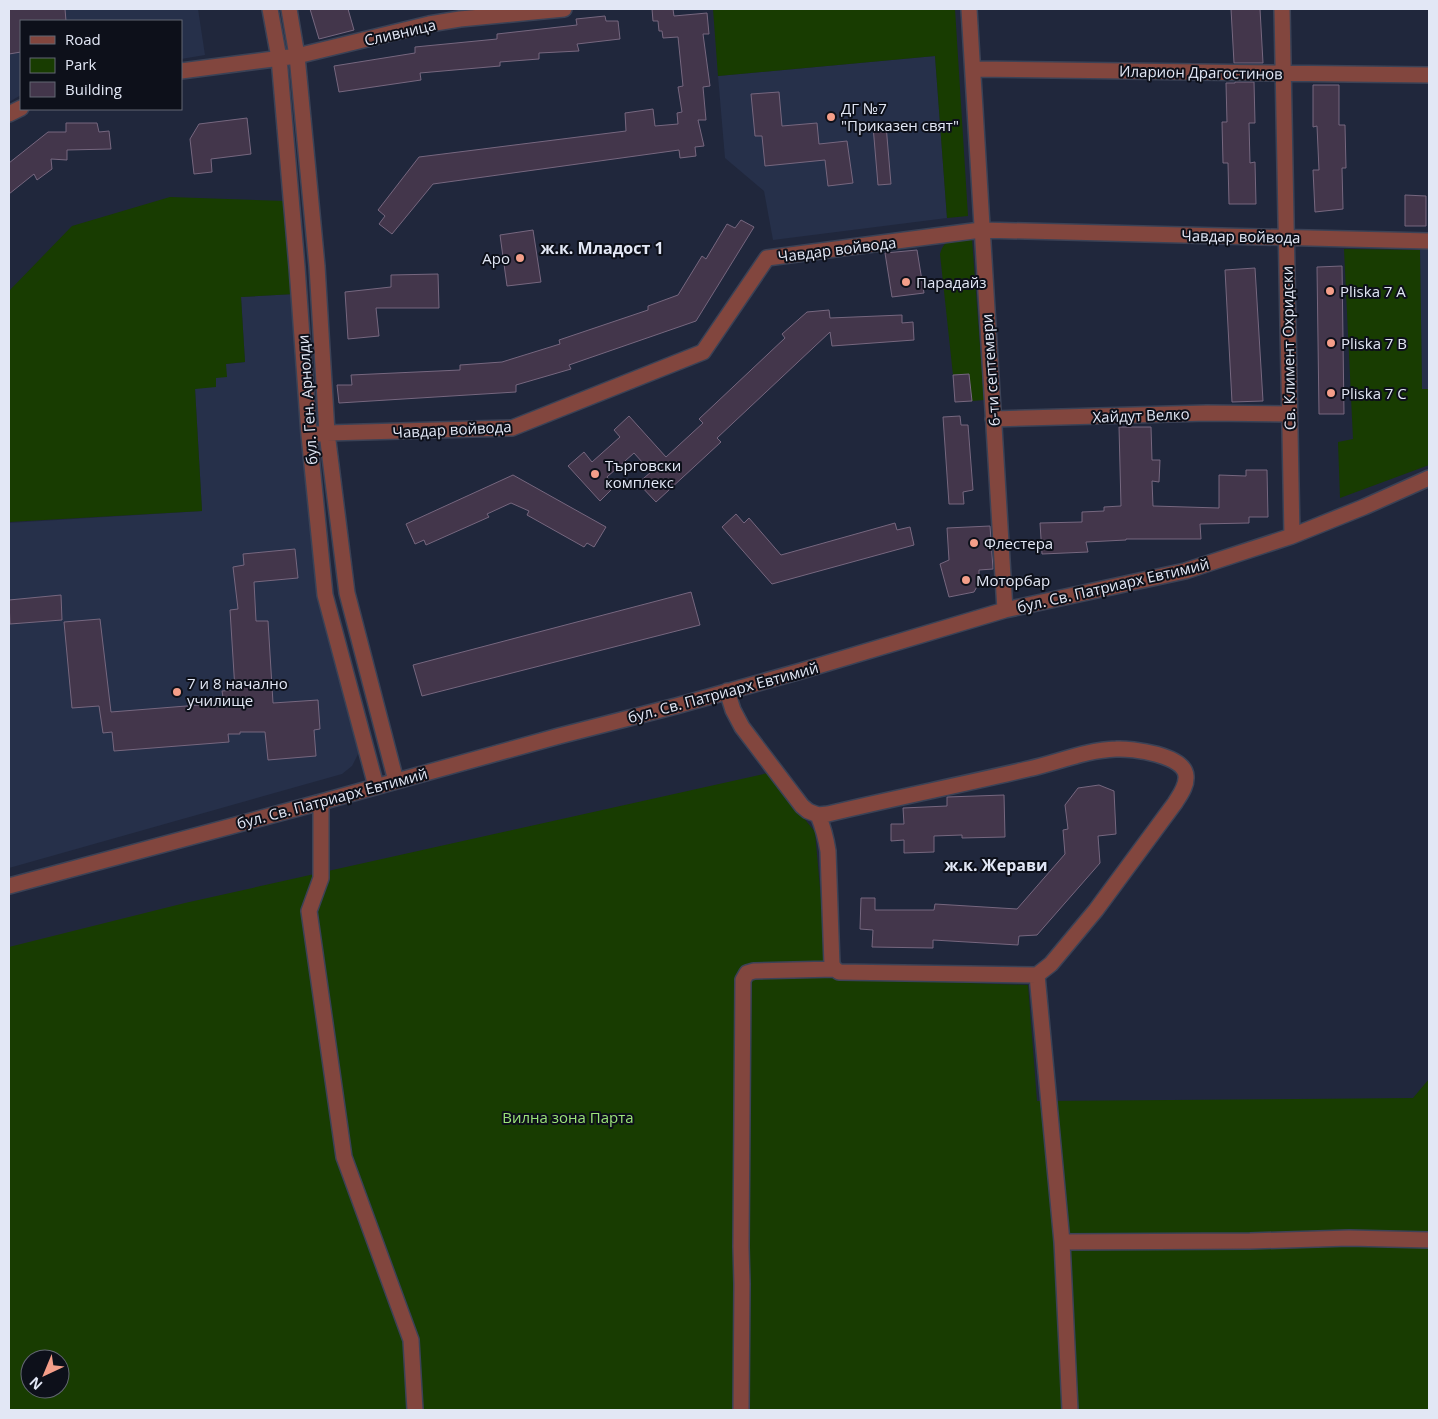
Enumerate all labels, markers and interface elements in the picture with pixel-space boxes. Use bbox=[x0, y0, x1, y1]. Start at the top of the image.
street label: Сливница bbox=[362, 14, 438, 50]
legend bbox=[20, 20, 182, 110]
text: Road bbox=[65, 29, 101, 49]
text: Park bbox=[65, 54, 96, 74]
street label: Иларион Драгостинов bbox=[1119, 61, 1283, 83]
text: Building bbox=[65, 79, 122, 99]
place label: ДГ №7 "Приказен свят" bbox=[841, 98, 959, 135]
marker: ДГ №7 "Приказен свят" bbox=[825, 111, 837, 123]
street label: Чавдар войвода bbox=[1181, 225, 1301, 247]
street label: Чавдар войвода bbox=[777, 232, 897, 266]
district label: ж.к. Младост 1 bbox=[540, 237, 664, 259]
place label: Аро bbox=[482, 248, 510, 268]
marker: Аро bbox=[514, 252, 526, 264]
street label: Св. Климент Охридски bbox=[1277, 266, 1299, 430]
place label: Парадайз bbox=[916, 272, 987, 292]
marker: Парадайз bbox=[900, 276, 912, 288]
place label: Pliska 7 A bbox=[1340, 281, 1406, 301]
marker: Pliska 7 A bbox=[1324, 285, 1336, 297]
street label: 6-ти септември bbox=[976, 313, 1004, 427]
place label: Pliska 7 B bbox=[1341, 333, 1407, 353]
street label: бул. Ген. Арнолди bbox=[292, 334, 322, 466]
marker: Pliska 7 B bbox=[1325, 337, 1337, 349]
place label: Pliska 7 C bbox=[1341, 383, 1407, 403]
marker: Pliska 7 C bbox=[1325, 387, 1337, 399]
street label: Хайдут Велко bbox=[1092, 403, 1190, 427]
street label: Чавдар войвода bbox=[392, 416, 512, 442]
place label: Търговски комплекс bbox=[605, 455, 681, 492]
marker: Търговски комплекс bbox=[589, 468, 601, 480]
place label: Флестера bbox=[984, 533, 1053, 553]
marker: Флестера bbox=[968, 537, 980, 549]
street label: бул. Св. Патриарх Евтимий bbox=[1015, 553, 1211, 617]
place label: Моторбар bbox=[976, 570, 1050, 590]
marker: Моторбар bbox=[960, 574, 972, 586]
street label: бул. Св. Патриарх Евтимий bbox=[625, 657, 821, 727]
place label: 7 и 8 начално училище bbox=[187, 673, 288, 710]
marker: 7 и 8 начално училище bbox=[171, 686, 183, 698]
street label: бул. Св. Патриарх Евтимий bbox=[234, 763, 430, 833]
district label: ж.к. Жерави bbox=[944, 854, 1048, 876]
park label: Вилна зона Парта bbox=[502, 1107, 634, 1127]
north arrow bbox=[20, 1349, 70, 1399]
text: N bbox=[25, 1373, 46, 1395]

